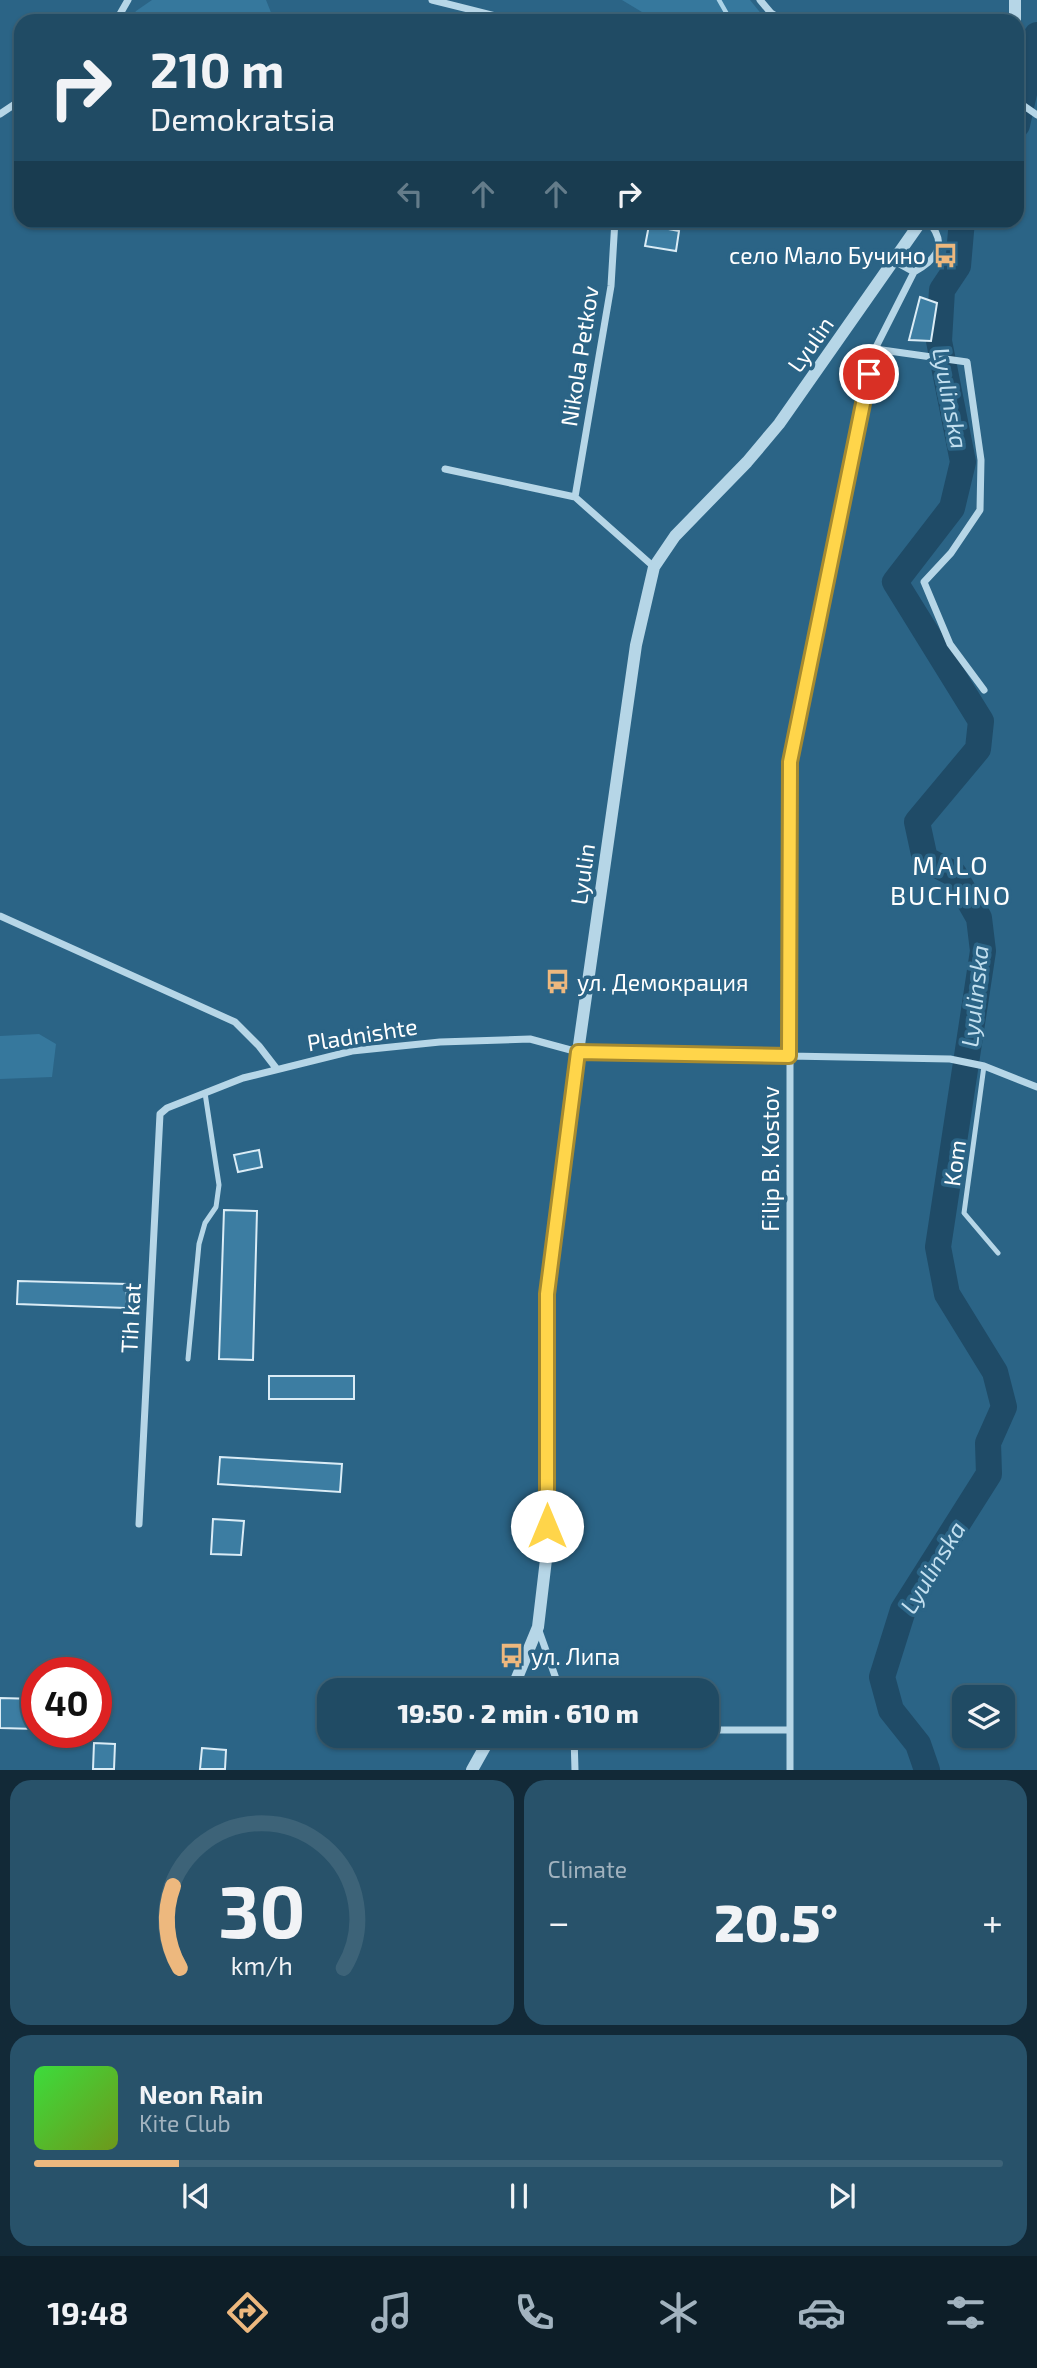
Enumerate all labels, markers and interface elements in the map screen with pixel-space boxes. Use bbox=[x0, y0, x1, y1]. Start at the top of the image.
text: 210 m bbox=[150, 39, 284, 98]
icon: right bbox=[35, 42, 126, 133]
text: Demokratsia bbox=[150, 99, 335, 137]
icon: left bbox=[391, 175, 429, 213]
icon: ahead bbox=[464, 175, 502, 213]
icon: ahead bbox=[537, 175, 575, 213]
icon: right bbox=[610, 175, 648, 213]
place label: село Мало Бучино bbox=[729, 241, 926, 270]
bus stop icon: село Мало Бучино bbox=[932, 241, 960, 269]
street label: Nikola Petkov bbox=[554, 284, 604, 428]
street label: Lyulin bbox=[781, 311, 839, 377]
pin bbox=[839, 344, 899, 404]
water label: Lyulinska bbox=[927, 345, 975, 451]
icon: arrive bbox=[850, 355, 888, 393]
street label: Lyulin bbox=[564, 842, 600, 906]
district label: MALO BUCHINO bbox=[890, 849, 1012, 910]
water label: Lyulinska bbox=[954, 944, 994, 1048]
bus stop icon: ул. Демокрация bbox=[543, 968, 571, 996]
place label: ул. Демокрация bbox=[577, 968, 749, 997]
street label: Pladnishte bbox=[305, 1011, 419, 1057]
street label: Filip B. Kostov bbox=[756, 1086, 784, 1232]
street label: Kom bbox=[937, 1138, 971, 1188]
street label: Tih kat bbox=[114, 1282, 146, 1354]
position arrow bbox=[510, 1489, 584, 1563]
water label: Lyulinska bbox=[893, 1516, 971, 1618]
bus stop icon: ул. Липа bbox=[497, 1642, 525, 1670]
place label: ул. Липа bbox=[531, 1642, 620, 1671]
speed limit sign: 40 bbox=[21, 1657, 112, 1748]
map controls bbox=[952, 1685, 1015, 1748]
button: layers bbox=[952, 1685, 1015, 1748]
text: 19:50 · 2 min · 610 m bbox=[397, 1697, 639, 1728]
text: Climate bbox=[548, 1855, 627, 1883]
text: 30 bbox=[218, 1866, 305, 1954]
text: 20.5° bbox=[714, 1890, 838, 1952]
text: − bbox=[548, 1898, 570, 1944]
text: + bbox=[982, 1898, 1003, 1944]
text: km/h bbox=[231, 1950, 293, 1980]
text: Neon Rain bbox=[139, 2078, 263, 2109]
text: Kite Club bbox=[139, 2109, 231, 2137]
icon: previous bbox=[177, 2177, 215, 2215]
icon: pause bbox=[500, 2177, 538, 2215]
icon: next bbox=[823, 2177, 861, 2215]
icon: directions bbox=[223, 2288, 272, 2337]
icon: music bbox=[367, 2288, 416, 2337]
icon: phone bbox=[510, 2288, 559, 2337]
icon: climate bbox=[654, 2288, 703, 2337]
icon: car bbox=[797, 2288, 846, 2337]
icon: filters bbox=[941, 2288, 990, 2337]
text: 19:48 bbox=[47, 2293, 129, 2331]

